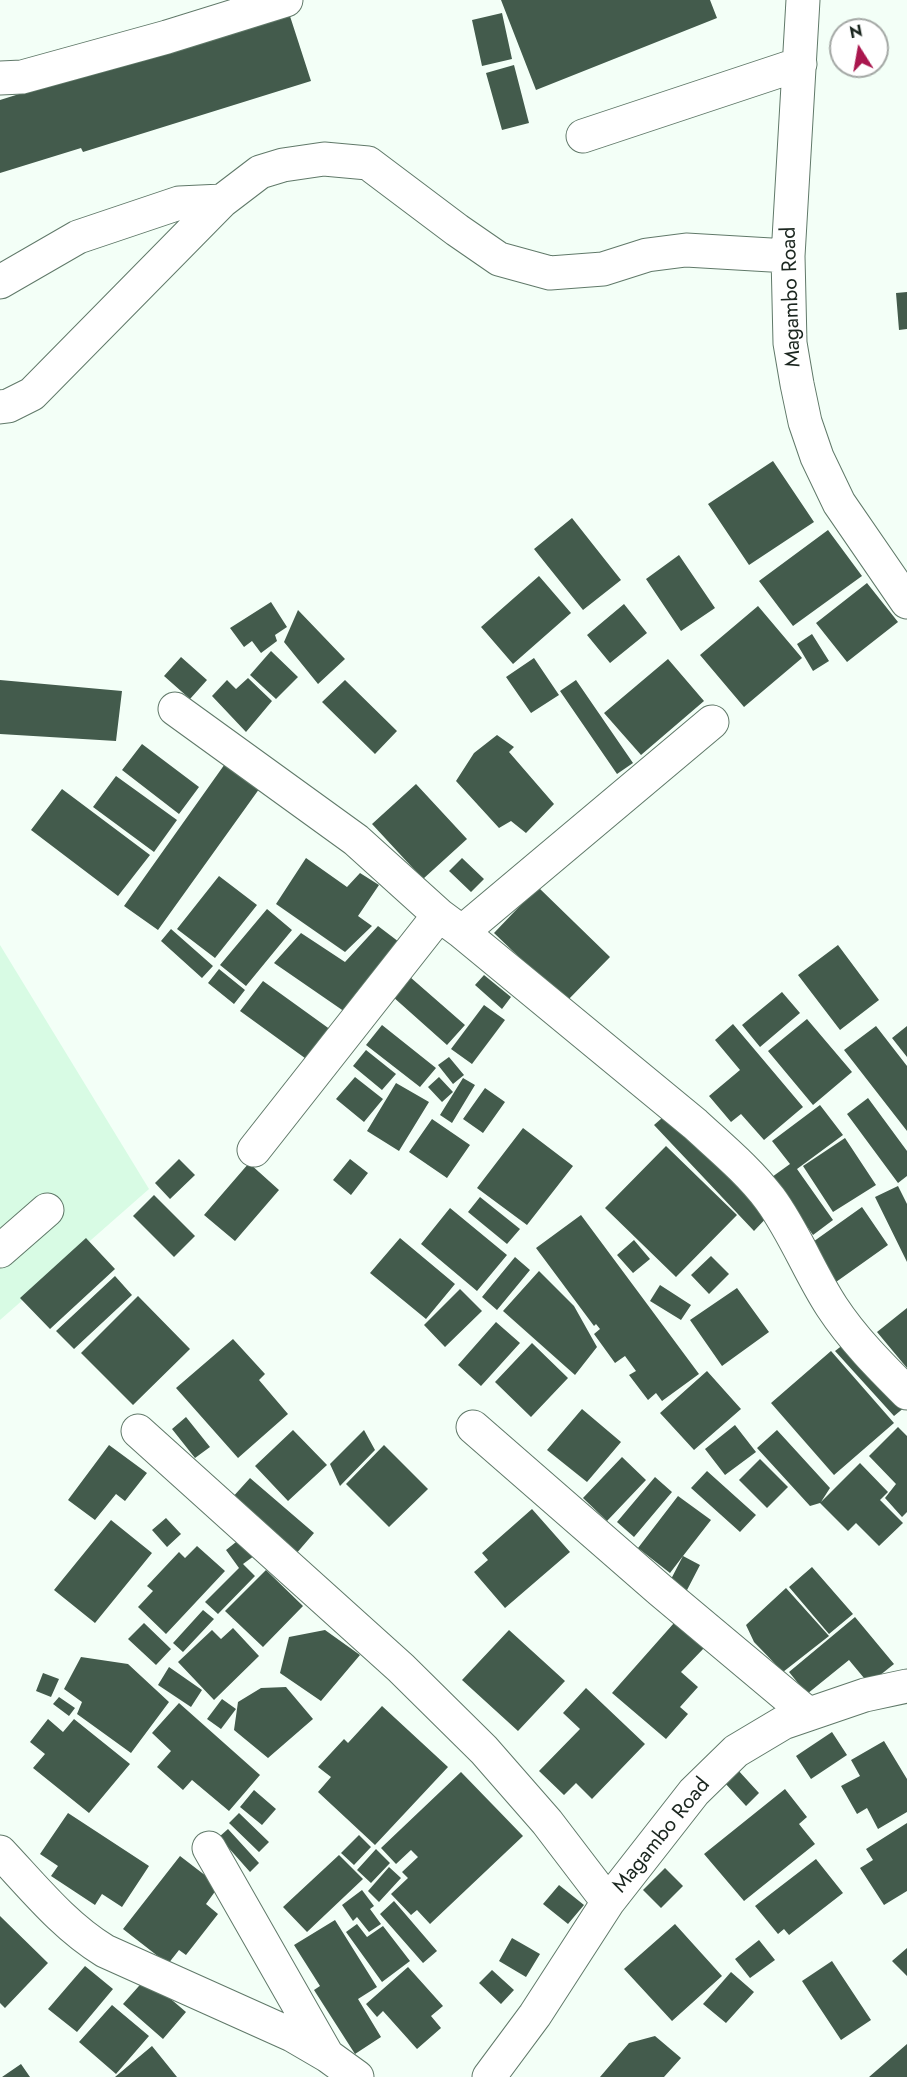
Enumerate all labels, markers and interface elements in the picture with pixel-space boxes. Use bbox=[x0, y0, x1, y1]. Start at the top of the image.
north arrow bbox=[829, 18, 889, 78]
text: N bbox=[847, 19, 864, 44]
street label: Magambo Road bbox=[777, 226, 807, 368]
street label: Magambo Road bbox=[608, 1773, 716, 1899]

